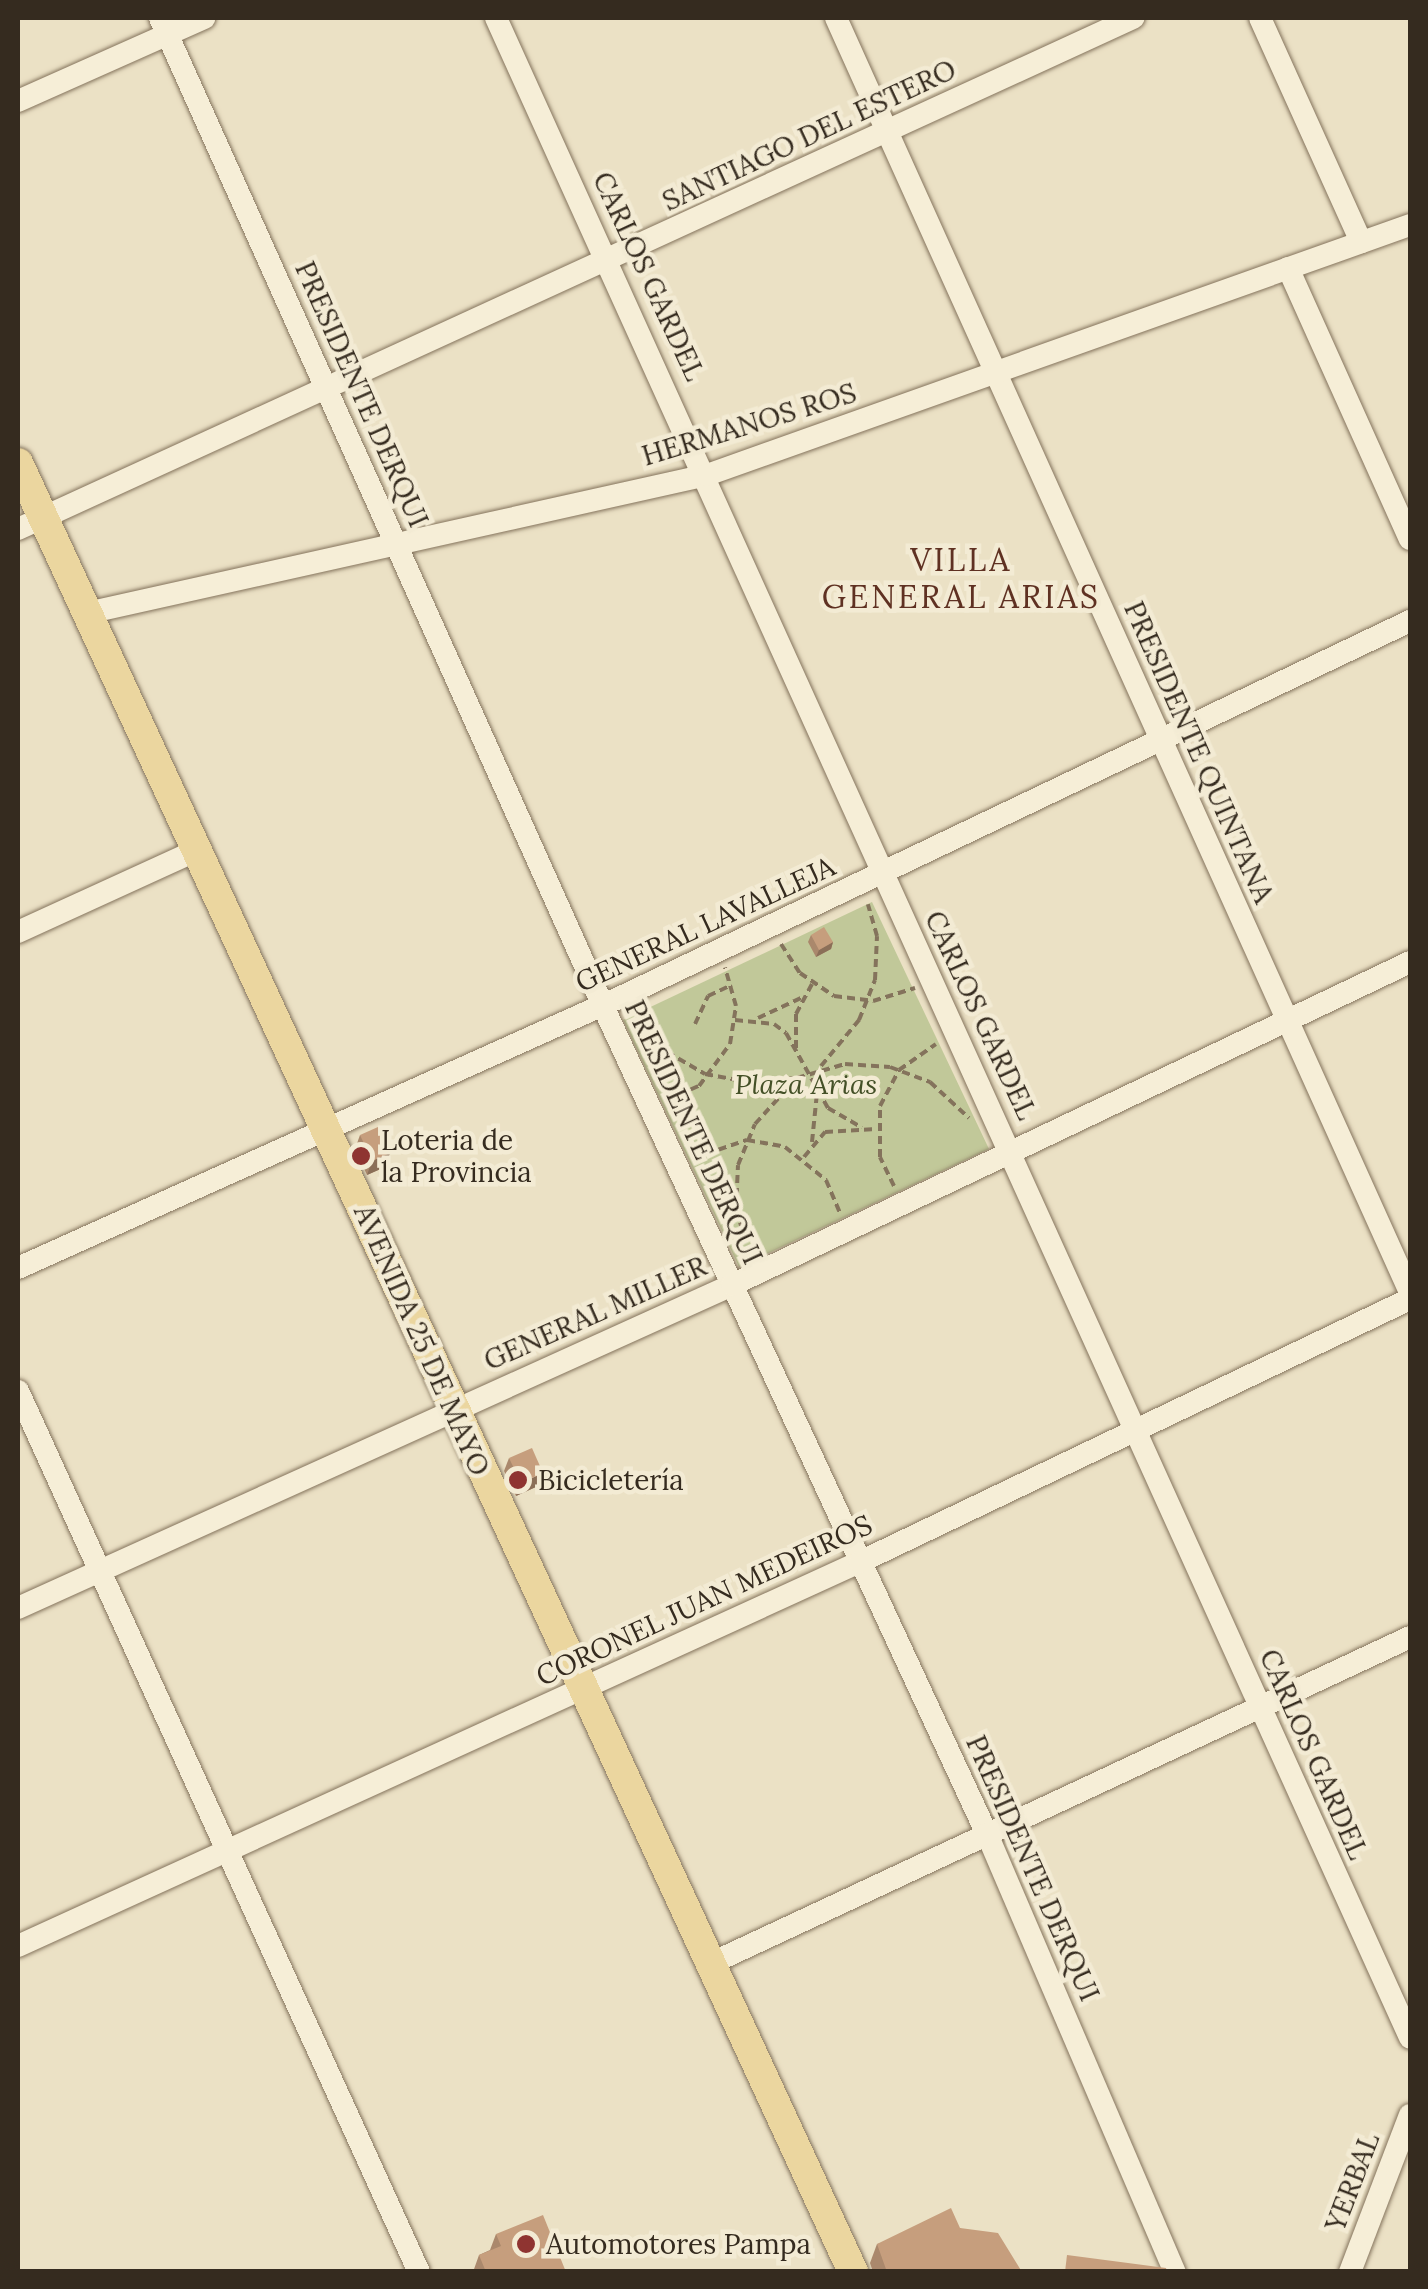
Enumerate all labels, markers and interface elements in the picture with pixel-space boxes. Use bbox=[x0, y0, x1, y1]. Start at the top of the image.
street label: SANTIAGO DEL ESTERO bbox=[657, 52, 961, 218]
street label: CARLOS GARDEL bbox=[586, 166, 712, 386]
street label: PRESIDENTE DERQUI bbox=[288, 256, 436, 532]
street label: HERMANOS ROS bbox=[638, 375, 860, 473]
district label: VILLA GENERAL ARIAS bbox=[822, 542, 1100, 617]
street label: PRESIDENTE QUINTANA bbox=[1117, 596, 1281, 908]
street label: GENERAL LAVALLEJA bbox=[570, 849, 840, 999]
street label: CARLOS GARDEL bbox=[918, 905, 1044, 1125]
street label: PRESIDENTE DERQUI bbox=[618, 995, 770, 1269]
park label: Plaza Arias bbox=[735, 1067, 877, 1101]
place label: Loteria de la Provincia bbox=[381, 1123, 532, 1189]
marker: Loteria de la Provincia bbox=[350, 1145, 372, 1167]
street label: AVENIDA 25 DE MAYO bbox=[347, 1199, 497, 1481]
street label: GENERAL MILLER bbox=[479, 1249, 711, 1377]
place label: Bicicletería bbox=[538, 1463, 684, 1497]
marker: Bicicletería bbox=[507, 1469, 529, 1491]
street label: CORONEL JUAN MEDEIROS bbox=[531, 1507, 877, 1693]
street label: CARLOS GARDEL bbox=[1253, 1644, 1375, 1864]
street label: PRESIDENTE DERQUI bbox=[959, 1730, 1107, 2006]
street label: YERBAL bbox=[1318, 2128, 1386, 2236]
place label: Automotores Pampa bbox=[546, 2227, 811, 2261]
marker: Automotores Pampa bbox=[515, 2233, 537, 2255]

